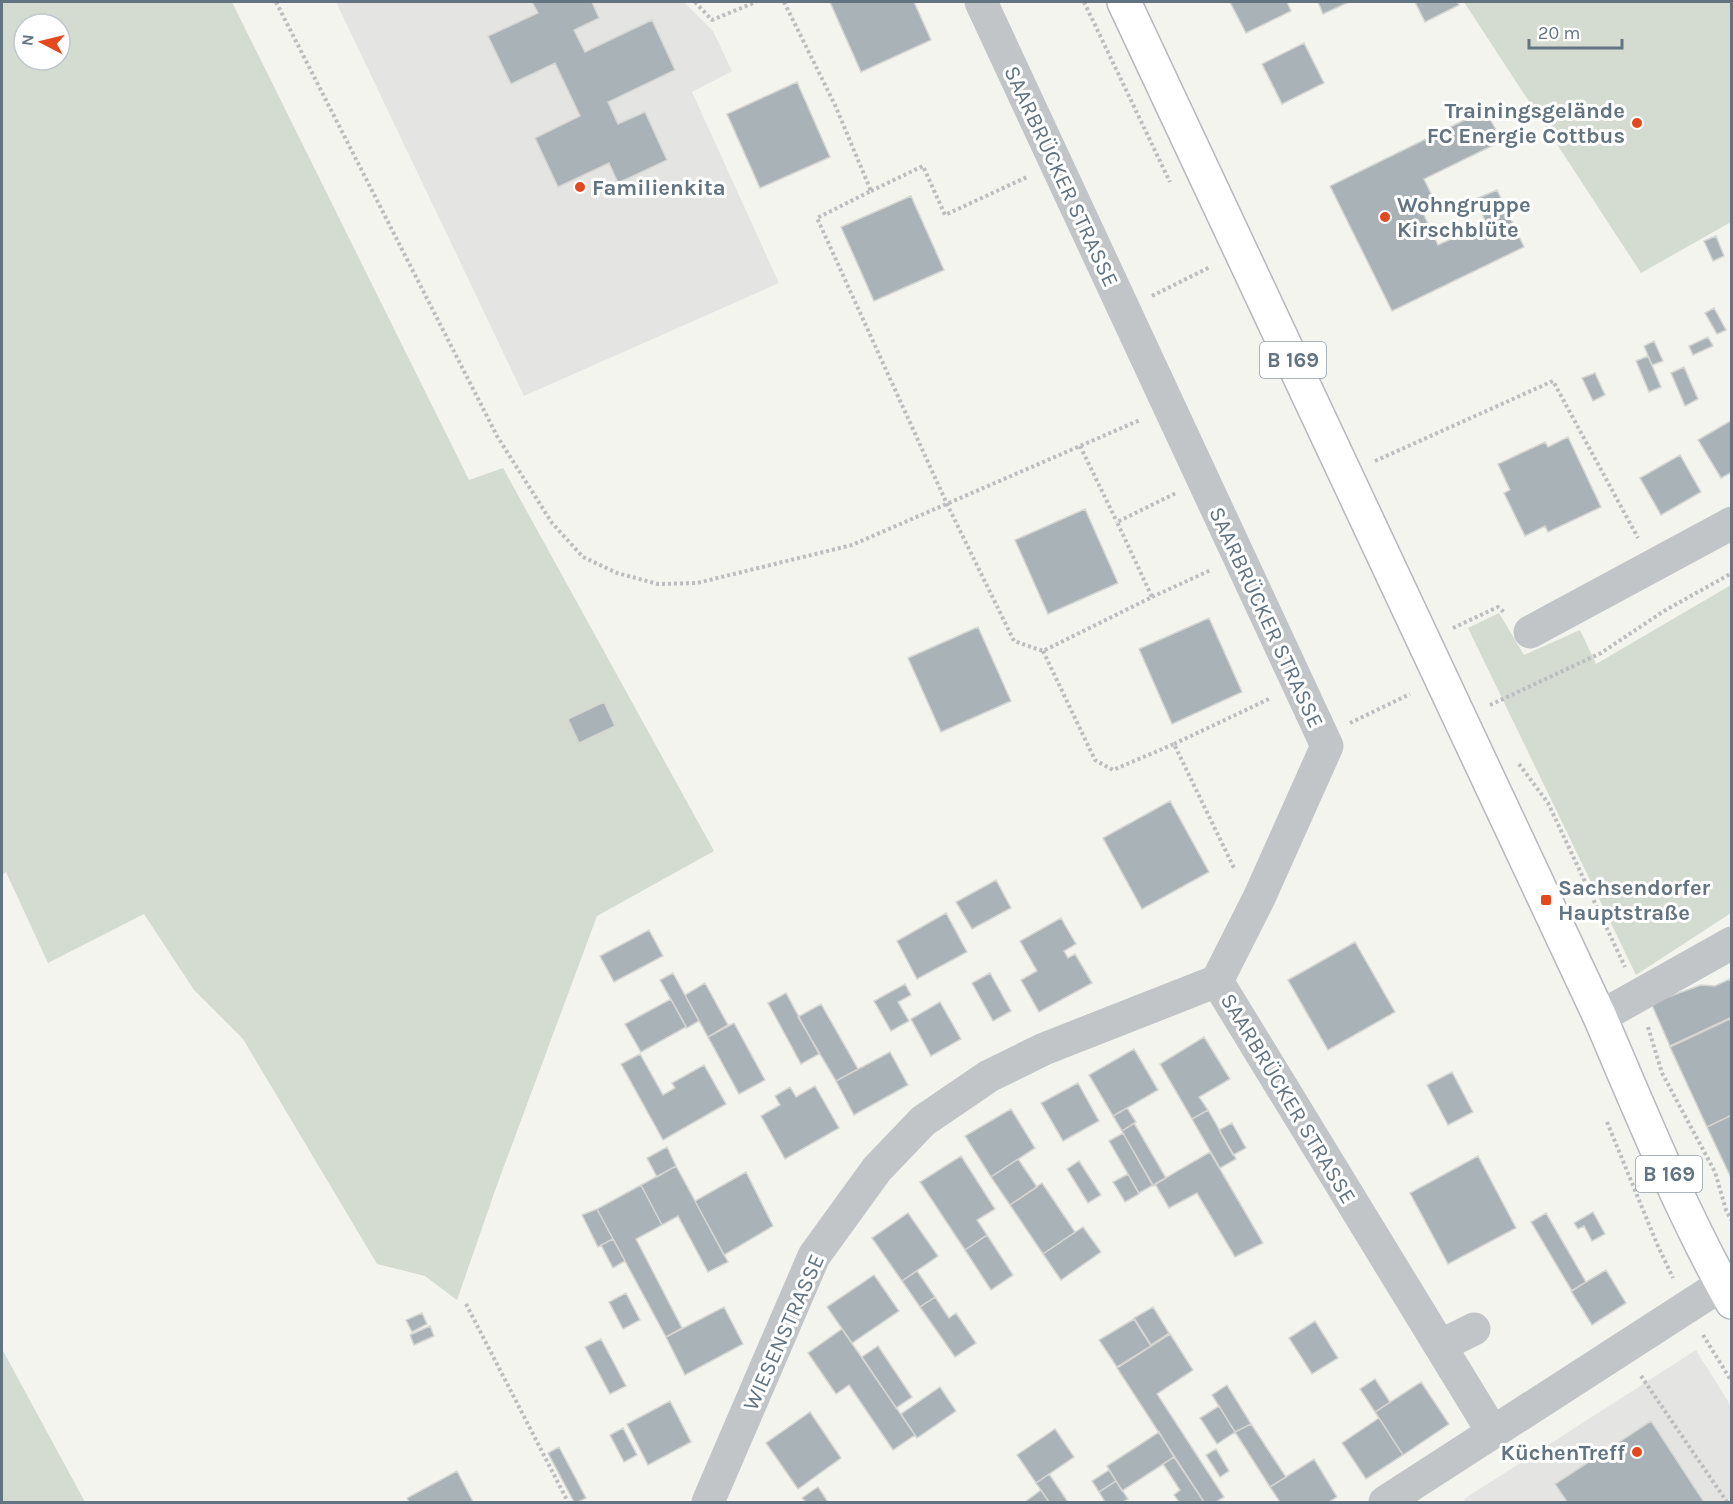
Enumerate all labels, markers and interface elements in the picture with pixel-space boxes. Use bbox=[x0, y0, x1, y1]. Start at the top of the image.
north arrow bbox=[12, 12, 72, 72]
scale bar bbox=[1529, 12, 1622, 50]
text: 20 m bbox=[1538, 22, 1580, 44]
text: N bbox=[17, 33, 38, 47]
street label: SAARBRÜCKER STRASSE bbox=[998, 62, 1124, 291]
place label: Trainingsgelände FC Energie Cottbus bbox=[1427, 98, 1625, 149]
marker: Trainingsgelände FC Energie Cottbus bbox=[1630, 116, 1644, 130]
place label: Familienkita bbox=[592, 175, 726, 201]
marker: Familienkita bbox=[573, 180, 587, 194]
place label: Wohngruppe Kirschblüte bbox=[1397, 192, 1531, 243]
marker: Wohngruppe Kirschblüte bbox=[1378, 210, 1392, 224]
road number: B 169 bbox=[1260, 342, 1326, 378]
street label: SAARBRÜCKER STRASSE bbox=[1203, 503, 1329, 732]
place label: Sachsendorfer Hauptstraße bbox=[1558, 875, 1711, 926]
marker: Sachsendorfer Hauptstraße bbox=[1539, 893, 1553, 907]
street label: SAARBRÜCKER STRASSE bbox=[1215, 989, 1361, 1208]
road number: B 169 bbox=[1636, 1156, 1702, 1192]
street label: WIESENSTRASSE bbox=[738, 1250, 830, 1415]
place label: KüchenTreff bbox=[1501, 1440, 1626, 1466]
marker: KüchenTreff bbox=[1630, 1445, 1644, 1459]

